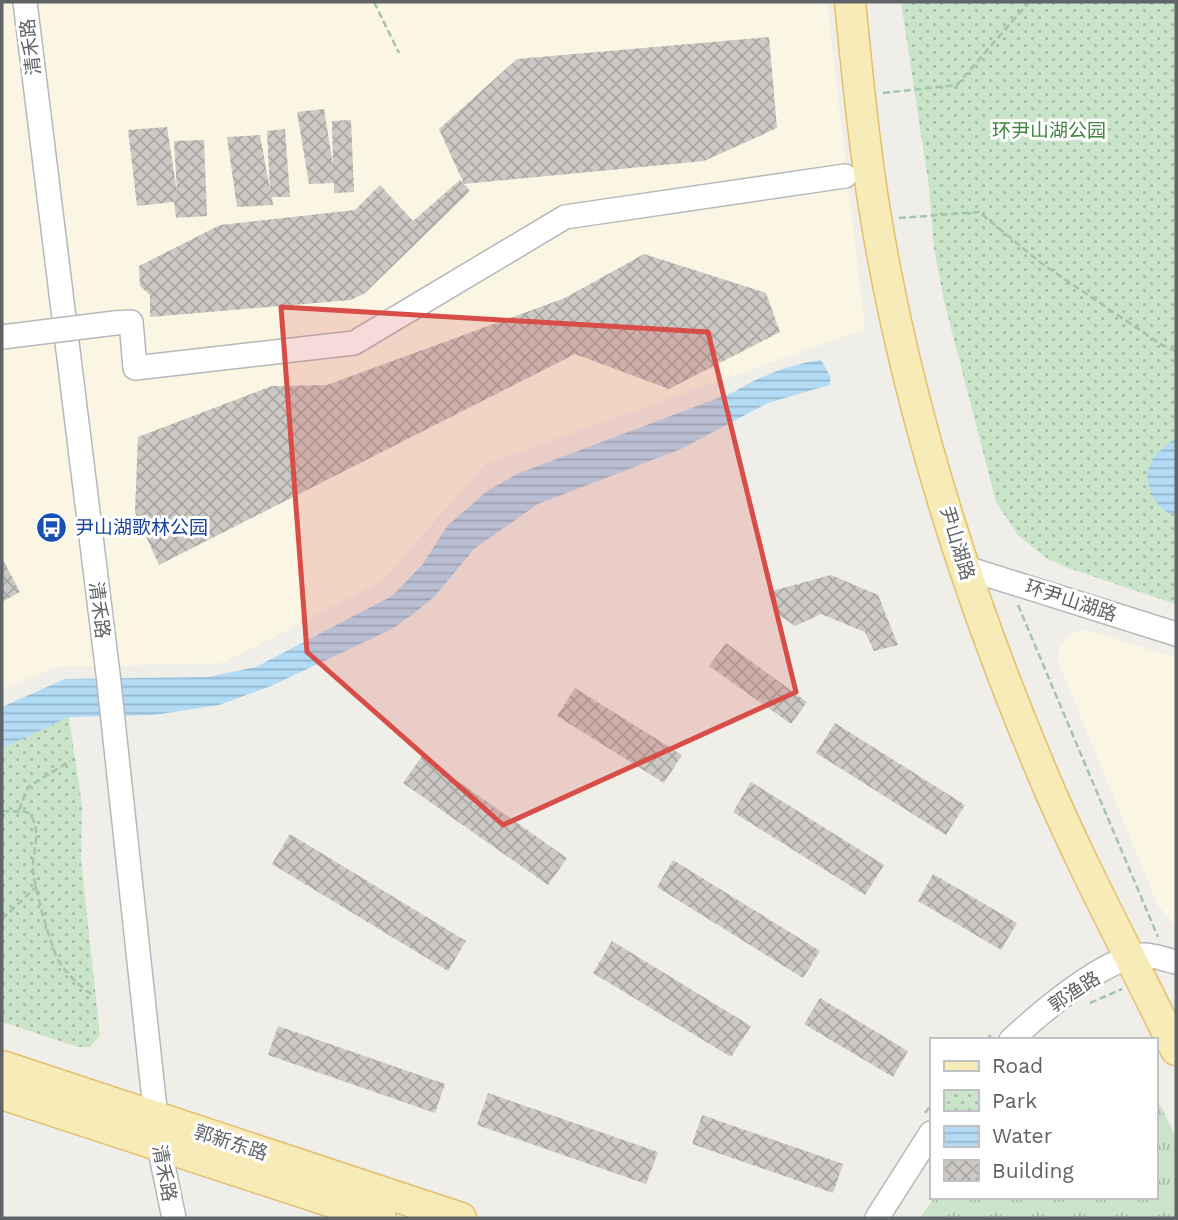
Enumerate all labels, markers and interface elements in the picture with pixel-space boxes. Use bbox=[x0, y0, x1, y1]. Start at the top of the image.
street label: 清禾路 bbox=[16, 17, 45, 77]
park label: 环尹山湖公园 bbox=[992, 119, 1106, 142]
street label: 尹山湖路 bbox=[935, 503, 980, 583]
bus stop icon: 尹山湖歌林公园 bbox=[35, 510, 69, 544]
place label: 尹山湖歌林公园 bbox=[75, 516, 208, 539]
street label: 环尹山湖路 bbox=[1022, 575, 1120, 626]
street label: 清禾路 bbox=[85, 580, 114, 640]
street label: 郭渔路 bbox=[1044, 966, 1104, 1017]
legend bbox=[930, 1038, 1157, 1199]
text: Road bbox=[992, 1053, 1043, 1078]
text: Park bbox=[992, 1088, 1037, 1113]
street label: 郭新东路 bbox=[191, 1120, 271, 1165]
text: Water bbox=[992, 1123, 1053, 1148]
street label: 清禾路 bbox=[148, 1143, 181, 1203]
text: Building bbox=[992, 1158, 1074, 1183]

